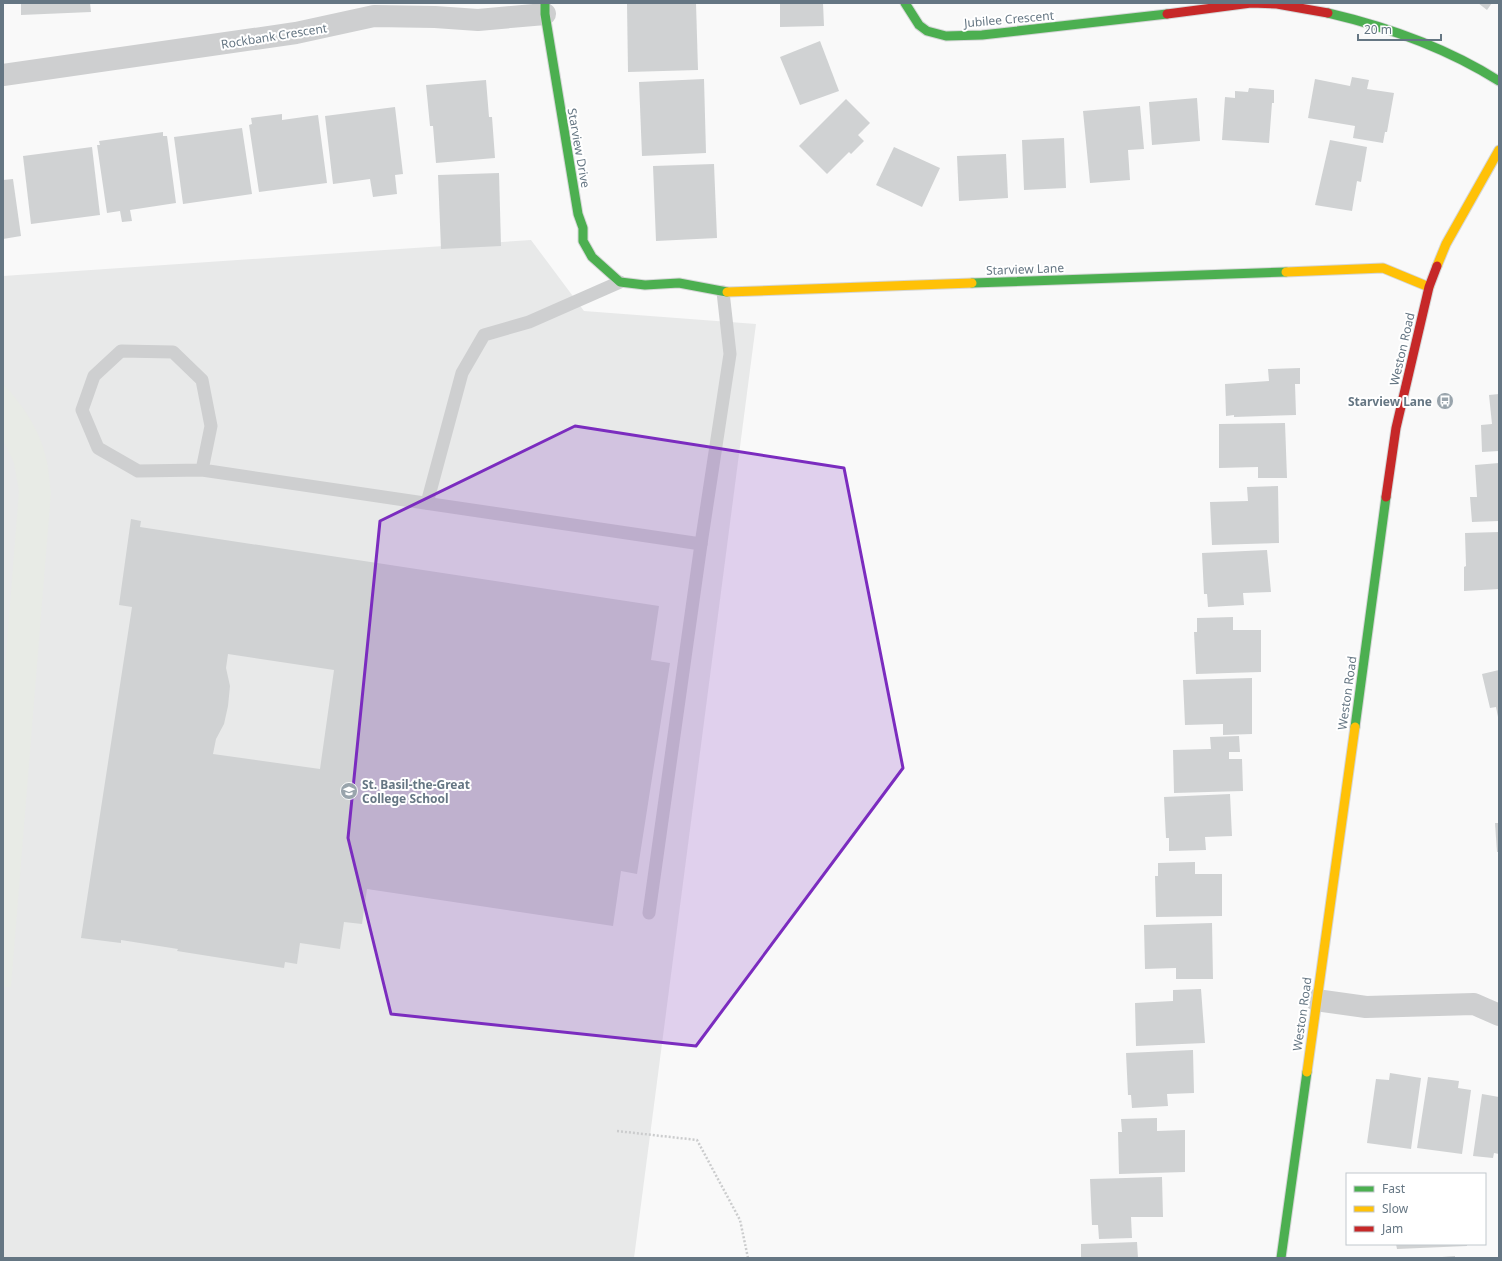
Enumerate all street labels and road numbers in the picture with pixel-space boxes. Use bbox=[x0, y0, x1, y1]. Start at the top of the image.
street label: Jubilee Crescent bbox=[962, 7, 1055, 31]
street label: Rockbank Crescent bbox=[220, 19, 329, 53]
street label: Starview Drive bbox=[564, 107, 594, 189]
street label: Starview Lane bbox=[986, 259, 1065, 279]
street label: Weston Road bbox=[1385, 311, 1419, 387]
street label: Weston Road bbox=[1333, 655, 1361, 731]
street label: Weston Road bbox=[1288, 976, 1316, 1052]

